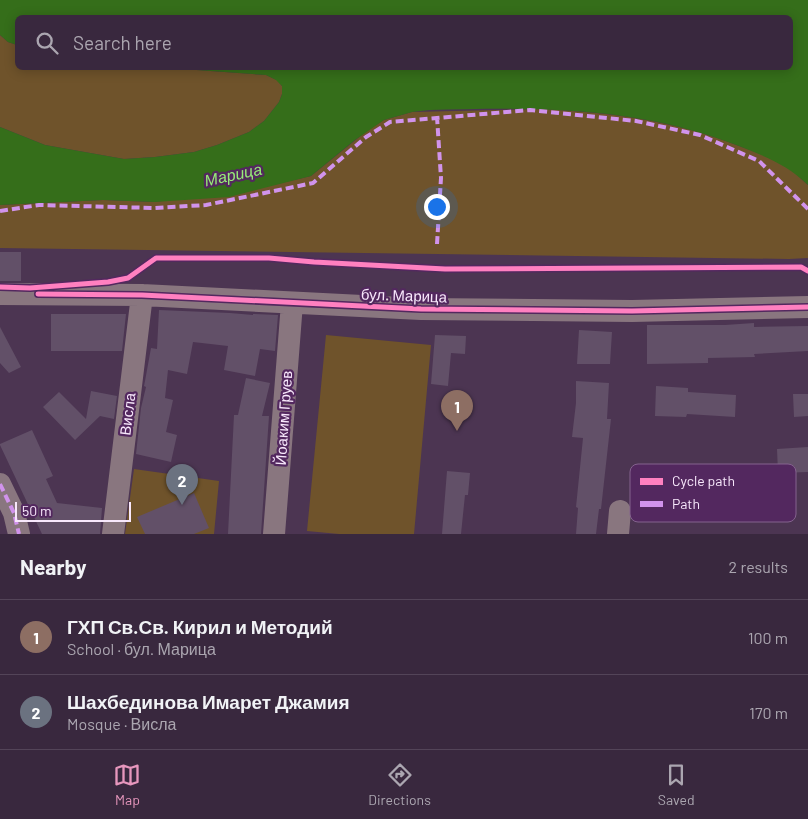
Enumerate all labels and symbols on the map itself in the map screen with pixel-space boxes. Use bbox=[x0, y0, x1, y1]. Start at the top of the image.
water label: Марица bbox=[202, 159, 264, 189]
your location bbox=[424, 194, 450, 220]
street label: бул. Марица bbox=[361, 285, 448, 306]
street label: Йоаким Груев bbox=[271, 370, 295, 466]
pin: 1 bbox=[441, 390, 473, 431]
street label: Висла bbox=[115, 391, 139, 436]
pin: 2 bbox=[166, 464, 198, 505]
legend bbox=[630, 464, 796, 522]
text: Cycle path bbox=[672, 472, 735, 489]
text: Path bbox=[672, 495, 700, 512]
scale bar bbox=[15, 499, 131, 522]

